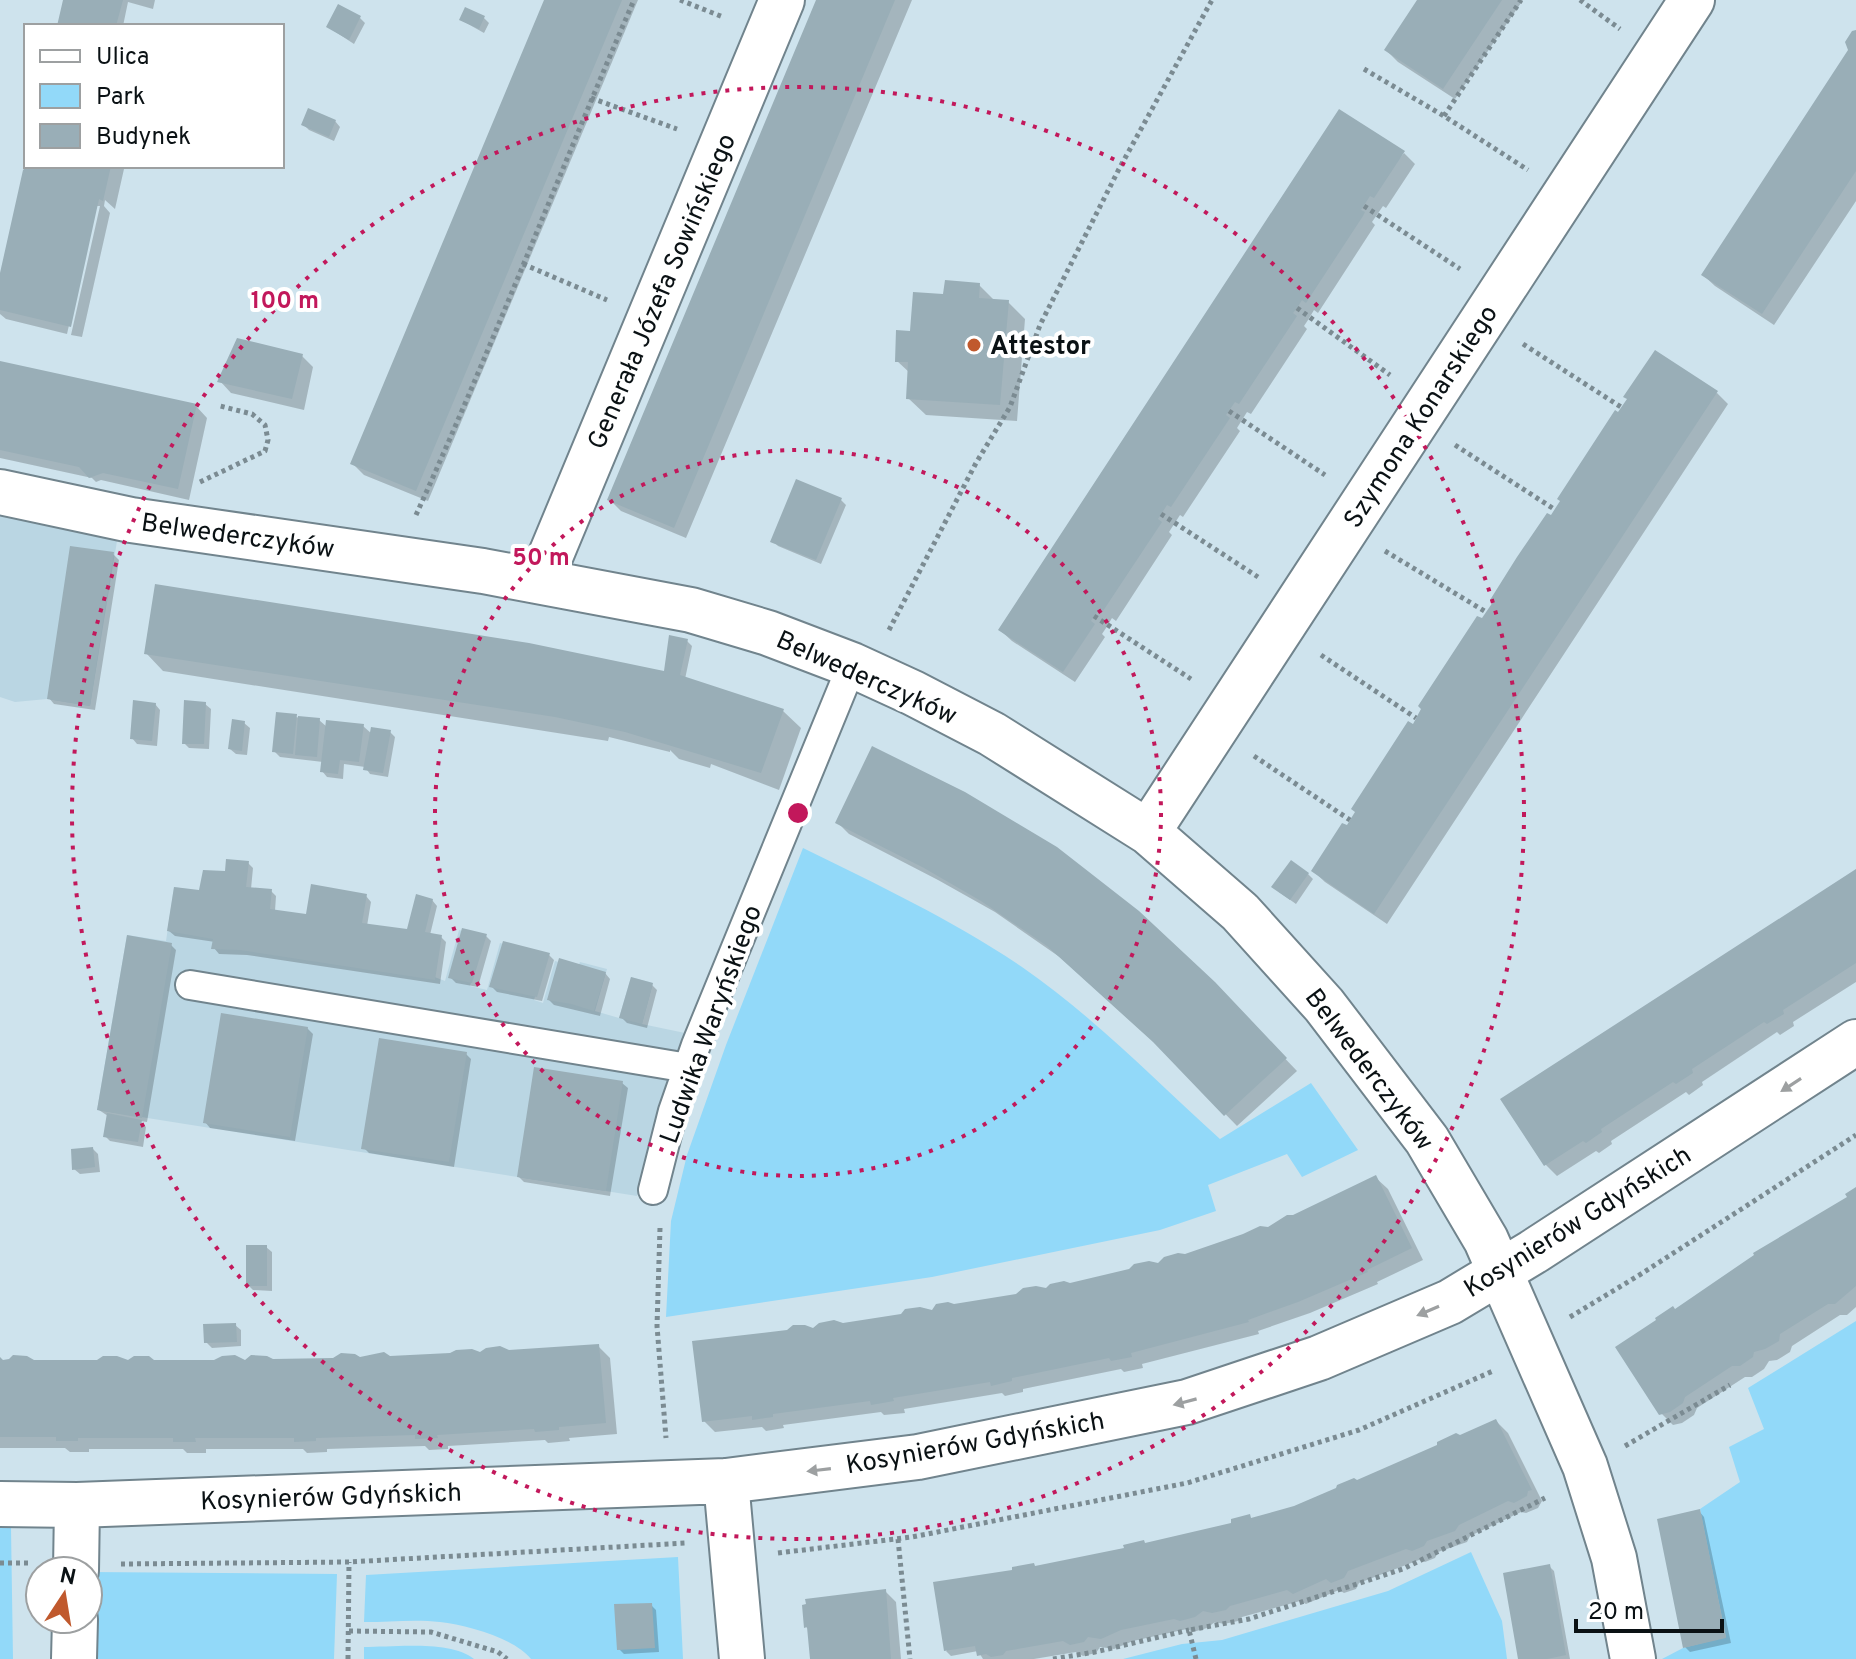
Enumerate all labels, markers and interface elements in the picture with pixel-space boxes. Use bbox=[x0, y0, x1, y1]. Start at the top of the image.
legend bbox=[24, 24, 284, 168]
text: Ulica bbox=[96, 43, 149, 73]
text: Park bbox=[96, 83, 146, 113]
text: Budynek bbox=[96, 123, 191, 153]
street label: Generała Józefa Sowińskiego bbox=[582, 129, 745, 455]
text: 100 m bbox=[251, 287, 319, 317]
street label: Szymona Konarskiego bbox=[1338, 300, 1507, 535]
place label: Attestor bbox=[990, 331, 1091, 364]
marker: Attestor bbox=[965, 336, 983, 354]
street label: Belwederczyków bbox=[139, 508, 336, 567]
text: 50 m bbox=[512, 544, 570, 574]
street label: Belwederczyków bbox=[770, 625, 962, 734]
centre of rings bbox=[784, 799, 812, 827]
street label: Ludwika Waryńskiego bbox=[654, 901, 771, 1149]
street label: Belwederczyków bbox=[1296, 983, 1440, 1158]
one-way arrow bbox=[1780, 1077, 1801, 1092]
street label: Kosynierów Gdyńskich bbox=[1459, 1140, 1698, 1307]
one-way arrow bbox=[1416, 1305, 1440, 1318]
one-way arrow bbox=[1172, 1397, 1197, 1409]
street label: Kosynierów Gdyńskich bbox=[844, 1405, 1107, 1483]
one-way arrow bbox=[806, 1463, 831, 1476]
street label: Kosynierów Gdyńskich bbox=[200, 1477, 463, 1520]
north arrow bbox=[24, 1555, 104, 1635]
text: N bbox=[57, 1563, 78, 1593]
scale bar bbox=[1576, 1583, 1722, 1633]
text: 20 m bbox=[1588, 1598, 1644, 1628]

